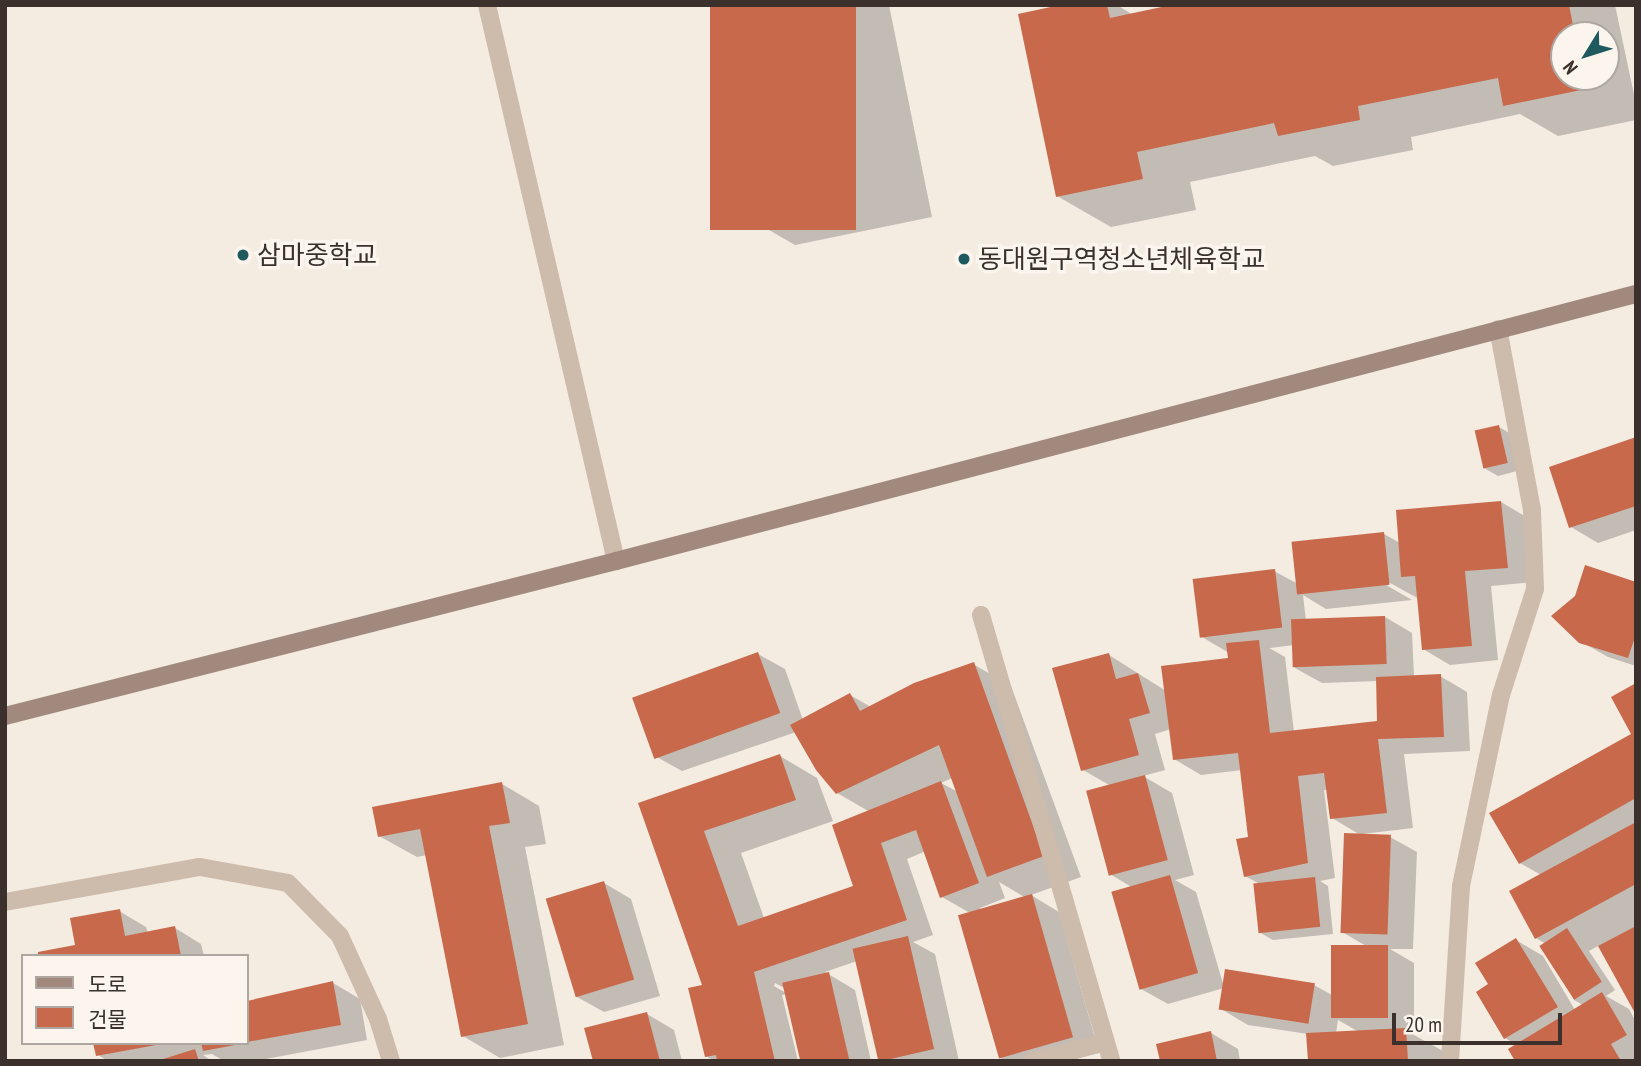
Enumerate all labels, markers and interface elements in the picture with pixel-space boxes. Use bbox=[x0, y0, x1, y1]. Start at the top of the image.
north arrow bbox=[1550, 21, 1620, 91]
text: N bbox=[1557, 56, 1583, 79]
place label: 삼마중학교 bbox=[257, 239, 377, 271]
place label: 동대원구역청소년체육학교 bbox=[978, 243, 1265, 275]
marker: 삼마중학교 bbox=[235, 247, 251, 263]
marker: 동대원구역청소년체육학교 bbox=[956, 251, 972, 267]
legend bbox=[21, 954, 248, 1045]
text: 도로 bbox=[88, 971, 127, 998]
scale bar bbox=[1396, 1000, 1566, 1044]
text: 건물 bbox=[88, 1006, 127, 1033]
text: 20 m bbox=[1405, 1011, 1442, 1038]

